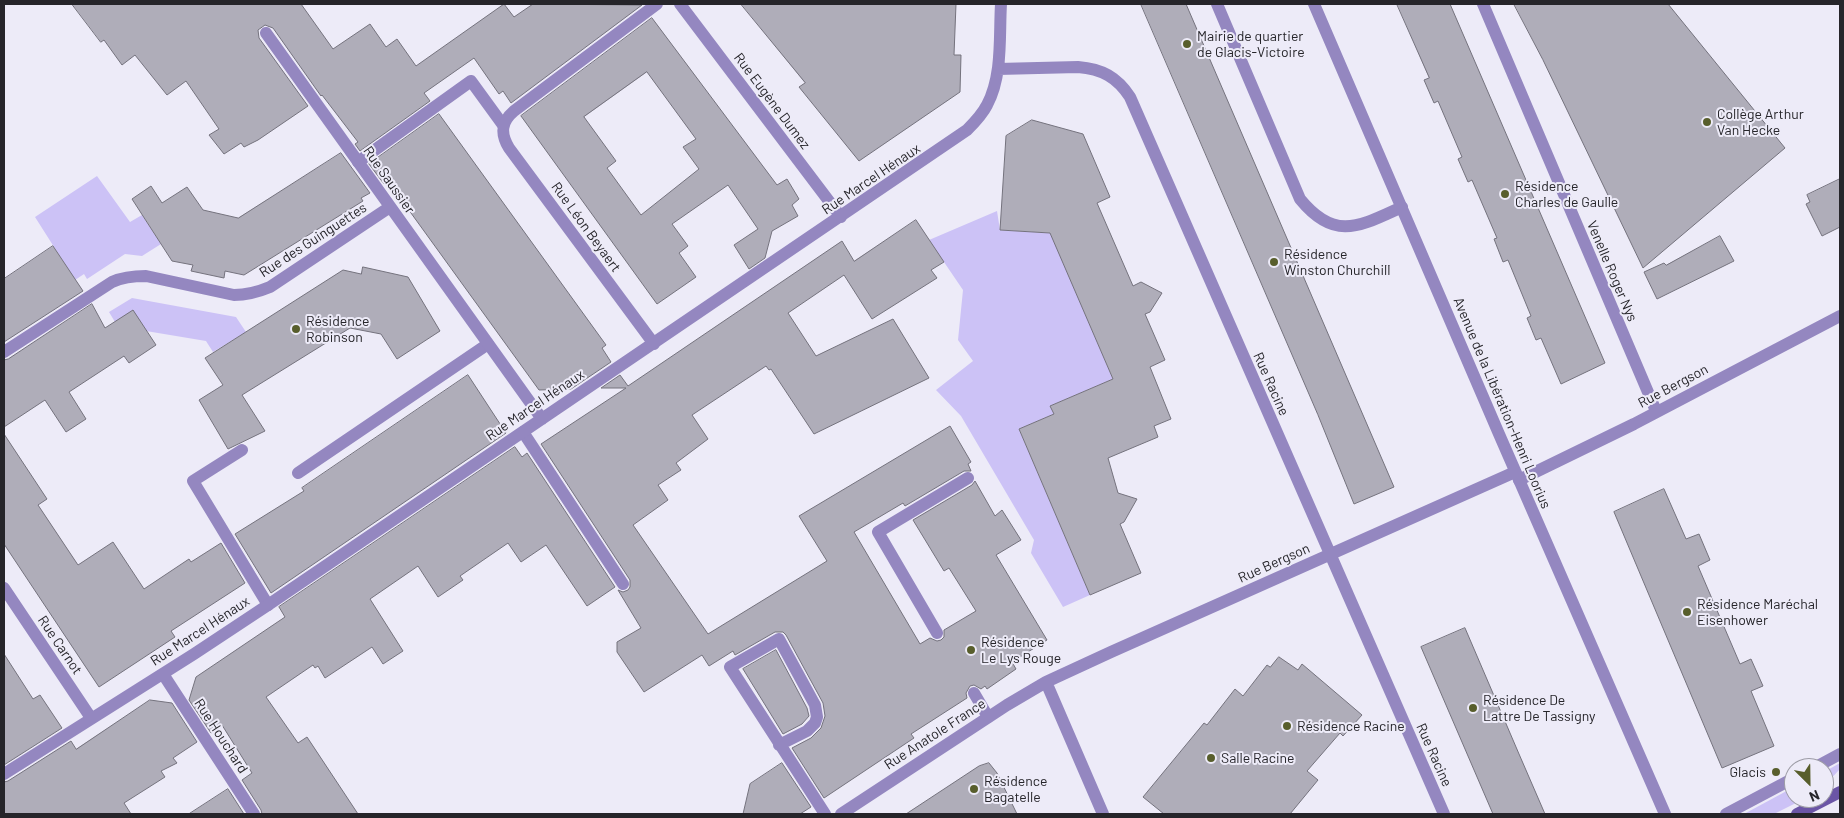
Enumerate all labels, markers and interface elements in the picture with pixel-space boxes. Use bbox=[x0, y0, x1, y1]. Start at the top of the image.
place label: Mairie de quartier de Glacis-Victoire bbox=[1197, 28, 1305, 60]
marker: Mairie de quartier de Glacis-Victoire bbox=[1181, 38, 1193, 50]
street label: Rue Eugène Dumez bbox=[730, 50, 814, 152]
place label: Collège Arthur Van Hecke bbox=[1717, 106, 1804, 138]
marker: Collège Arthur Van Hecke bbox=[1701, 116, 1713, 128]
street label: Rue Marcel Hénaux bbox=[819, 140, 923, 218]
street label: Rue Saussier bbox=[360, 143, 418, 217]
place label: Résidence Charles de Gaulle bbox=[1515, 178, 1618, 210]
street label: Rue Léon Beyaert bbox=[548, 179, 624, 275]
marker: Résidence Charles de Gaulle bbox=[1499, 188, 1511, 200]
street label: Rue des Guinguettes bbox=[256, 199, 370, 281]
street label: Venelle Roger Nys bbox=[1583, 218, 1641, 324]
place label: Résidence Winston Churchill bbox=[1284, 246, 1390, 278]
marker: Résidence Winston Churchill bbox=[1268, 256, 1280, 268]
street label: Avenue de la Libération-Henri Loorius bbox=[1450, 295, 1554, 511]
place label: Résidence Robinson bbox=[306, 313, 369, 346]
marker: Résidence Robinson bbox=[290, 323, 302, 335]
street label: Rue Racine bbox=[1250, 350, 1292, 418]
street label: Rue Bergson bbox=[1635, 361, 1711, 411]
street label: Rue Marcel Hénaux bbox=[483, 366, 587, 444]
street label: Rue Bergson bbox=[1236, 540, 1312, 586]
street label: Rue Marcel Hénaux bbox=[147, 593, 253, 669]
place label: Résidence Maréchal Eisenhower bbox=[1697, 596, 1818, 628]
marker: Résidence Maréchal Eisenhower bbox=[1681, 606, 1693, 618]
street label: Rue Carnot bbox=[34, 612, 86, 678]
place label: Résidence Le Lys Rouge bbox=[981, 634, 1061, 666]
marker: Résidence Le Lys Rouge bbox=[965, 644, 977, 656]
place label: Résidence De Lattre De Tassigny bbox=[1483, 692, 1596, 724]
street label: Rue Anatole France bbox=[881, 695, 989, 773]
street label: Rue Houchard bbox=[191, 696, 251, 776]
marker: Résidence De Lattre De Tassigny bbox=[1467, 702, 1479, 714]
place label: Résidence Racine bbox=[1297, 718, 1405, 734]
marker: Résidence Racine bbox=[1281, 720, 1293, 732]
street label: Rue Racine bbox=[1413, 721, 1455, 789]
place label: Salle Racine bbox=[1221, 750, 1294, 766]
marker: Salle Racine bbox=[1205, 752, 1217, 764]
north arrow bbox=[1784, 758, 1834, 808]
place label: Glacis bbox=[1729, 764, 1766, 780]
marker: Glacis bbox=[1770, 766, 1782, 778]
place label: Résidence Bagatelle bbox=[984, 773, 1047, 806]
marker: Résidence Bagatelle bbox=[968, 783, 980, 795]
text: N bbox=[1807, 787, 1822, 806]

